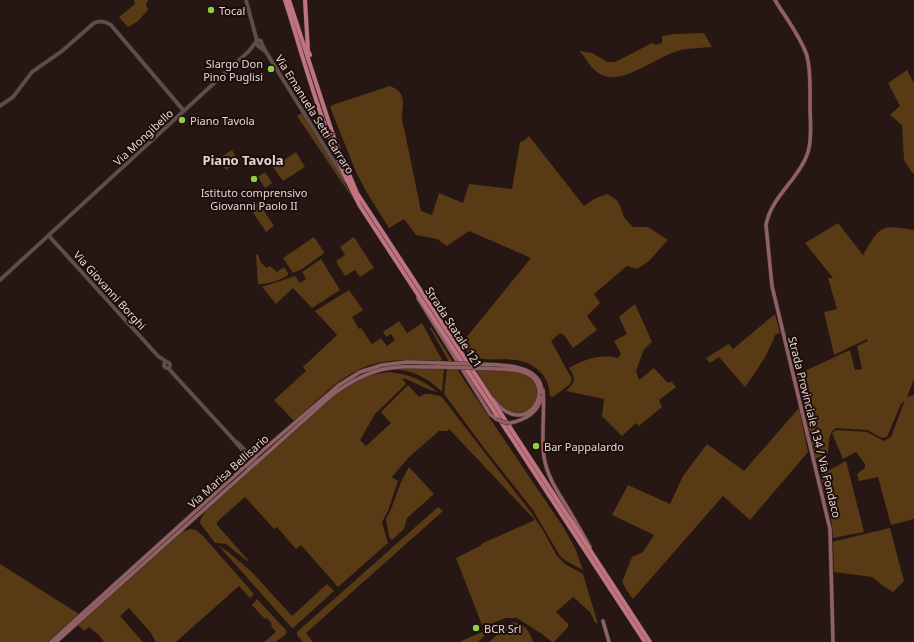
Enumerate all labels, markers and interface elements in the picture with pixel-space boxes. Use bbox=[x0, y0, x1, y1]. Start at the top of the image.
place label: Tocal bbox=[219, 3, 245, 18]
marker: Tocal bbox=[206, 5, 216, 15]
street label: Via Emanuela Setti Carraro bbox=[272, 52, 358, 177]
place label: Slargo Don Pino Puglisi bbox=[203, 56, 263, 84]
marker: Slargo Don Pino Puglisi bbox=[266, 64, 276, 74]
street label: Via Mongibello bbox=[110, 105, 176, 169]
place label: Piano Tavola bbox=[190, 113, 255, 128]
marker: Piano Tavola bbox=[177, 115, 187, 125]
district label: Piano Tavola bbox=[202, 151, 284, 169]
marker: Istituto comprensivo Giovanni Paolo II bbox=[249, 174, 259, 184]
place label: Istituto comprensivo Giovanni Paolo II bbox=[201, 185, 308, 213]
street label: Via Giovanni Borghi bbox=[70, 247, 150, 333]
street label: Strada Statale 121 bbox=[422, 284, 486, 370]
street label: Strada Provinciale 134 / Via Fondaco bbox=[785, 335, 845, 520]
street label: Via Marisa Bellisario bbox=[184, 431, 272, 511]
place label: Bar Pappalardo bbox=[544, 439, 624, 454]
marker: Bar Pappalardo bbox=[531, 441, 541, 451]
place label: BCR Srl bbox=[484, 621, 521, 636]
marker: BCR Srl bbox=[471, 623, 481, 633]

